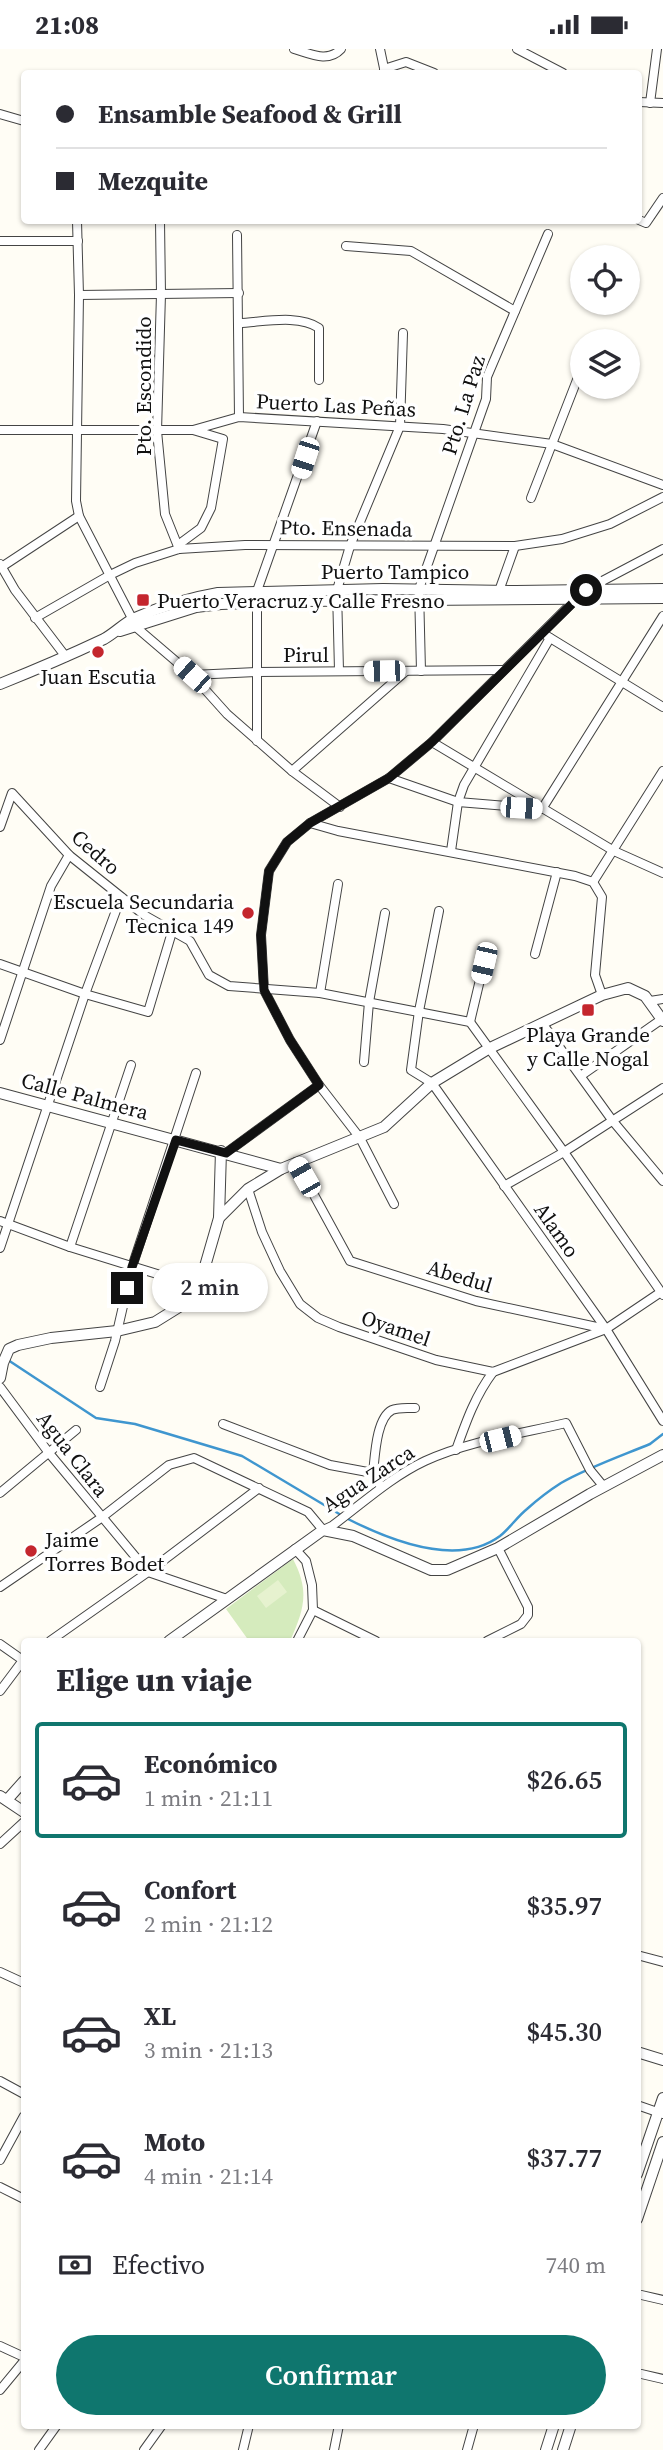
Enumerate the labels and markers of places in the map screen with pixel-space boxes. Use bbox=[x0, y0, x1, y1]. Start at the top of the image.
place label: Puerto Veracruz y Calle Fresno bbox=[157, 586, 445, 615]
marker: Puerto Veracruz y Calle Fresno bbox=[135, 592, 151, 608]
marker: Juan Escutia bbox=[90, 644, 106, 660]
place label: Juan Escutia bbox=[39, 662, 156, 691]
place label: Escuela Secundaria Tecnica 149 bbox=[53, 887, 234, 940]
marker: Escuela Secundaria Tecnica 149 bbox=[240, 905, 256, 921]
marker: Playa Grande y Calle Nogal bbox=[580, 1002, 596, 1018]
place label: Playa Grande y Calle Nogal bbox=[526, 1020, 650, 1073]
place label: Jaime Torres Bodet bbox=[44, 1525, 164, 1578]
marker: Jaime Torres Bodet bbox=[23, 1543, 39, 1559]

